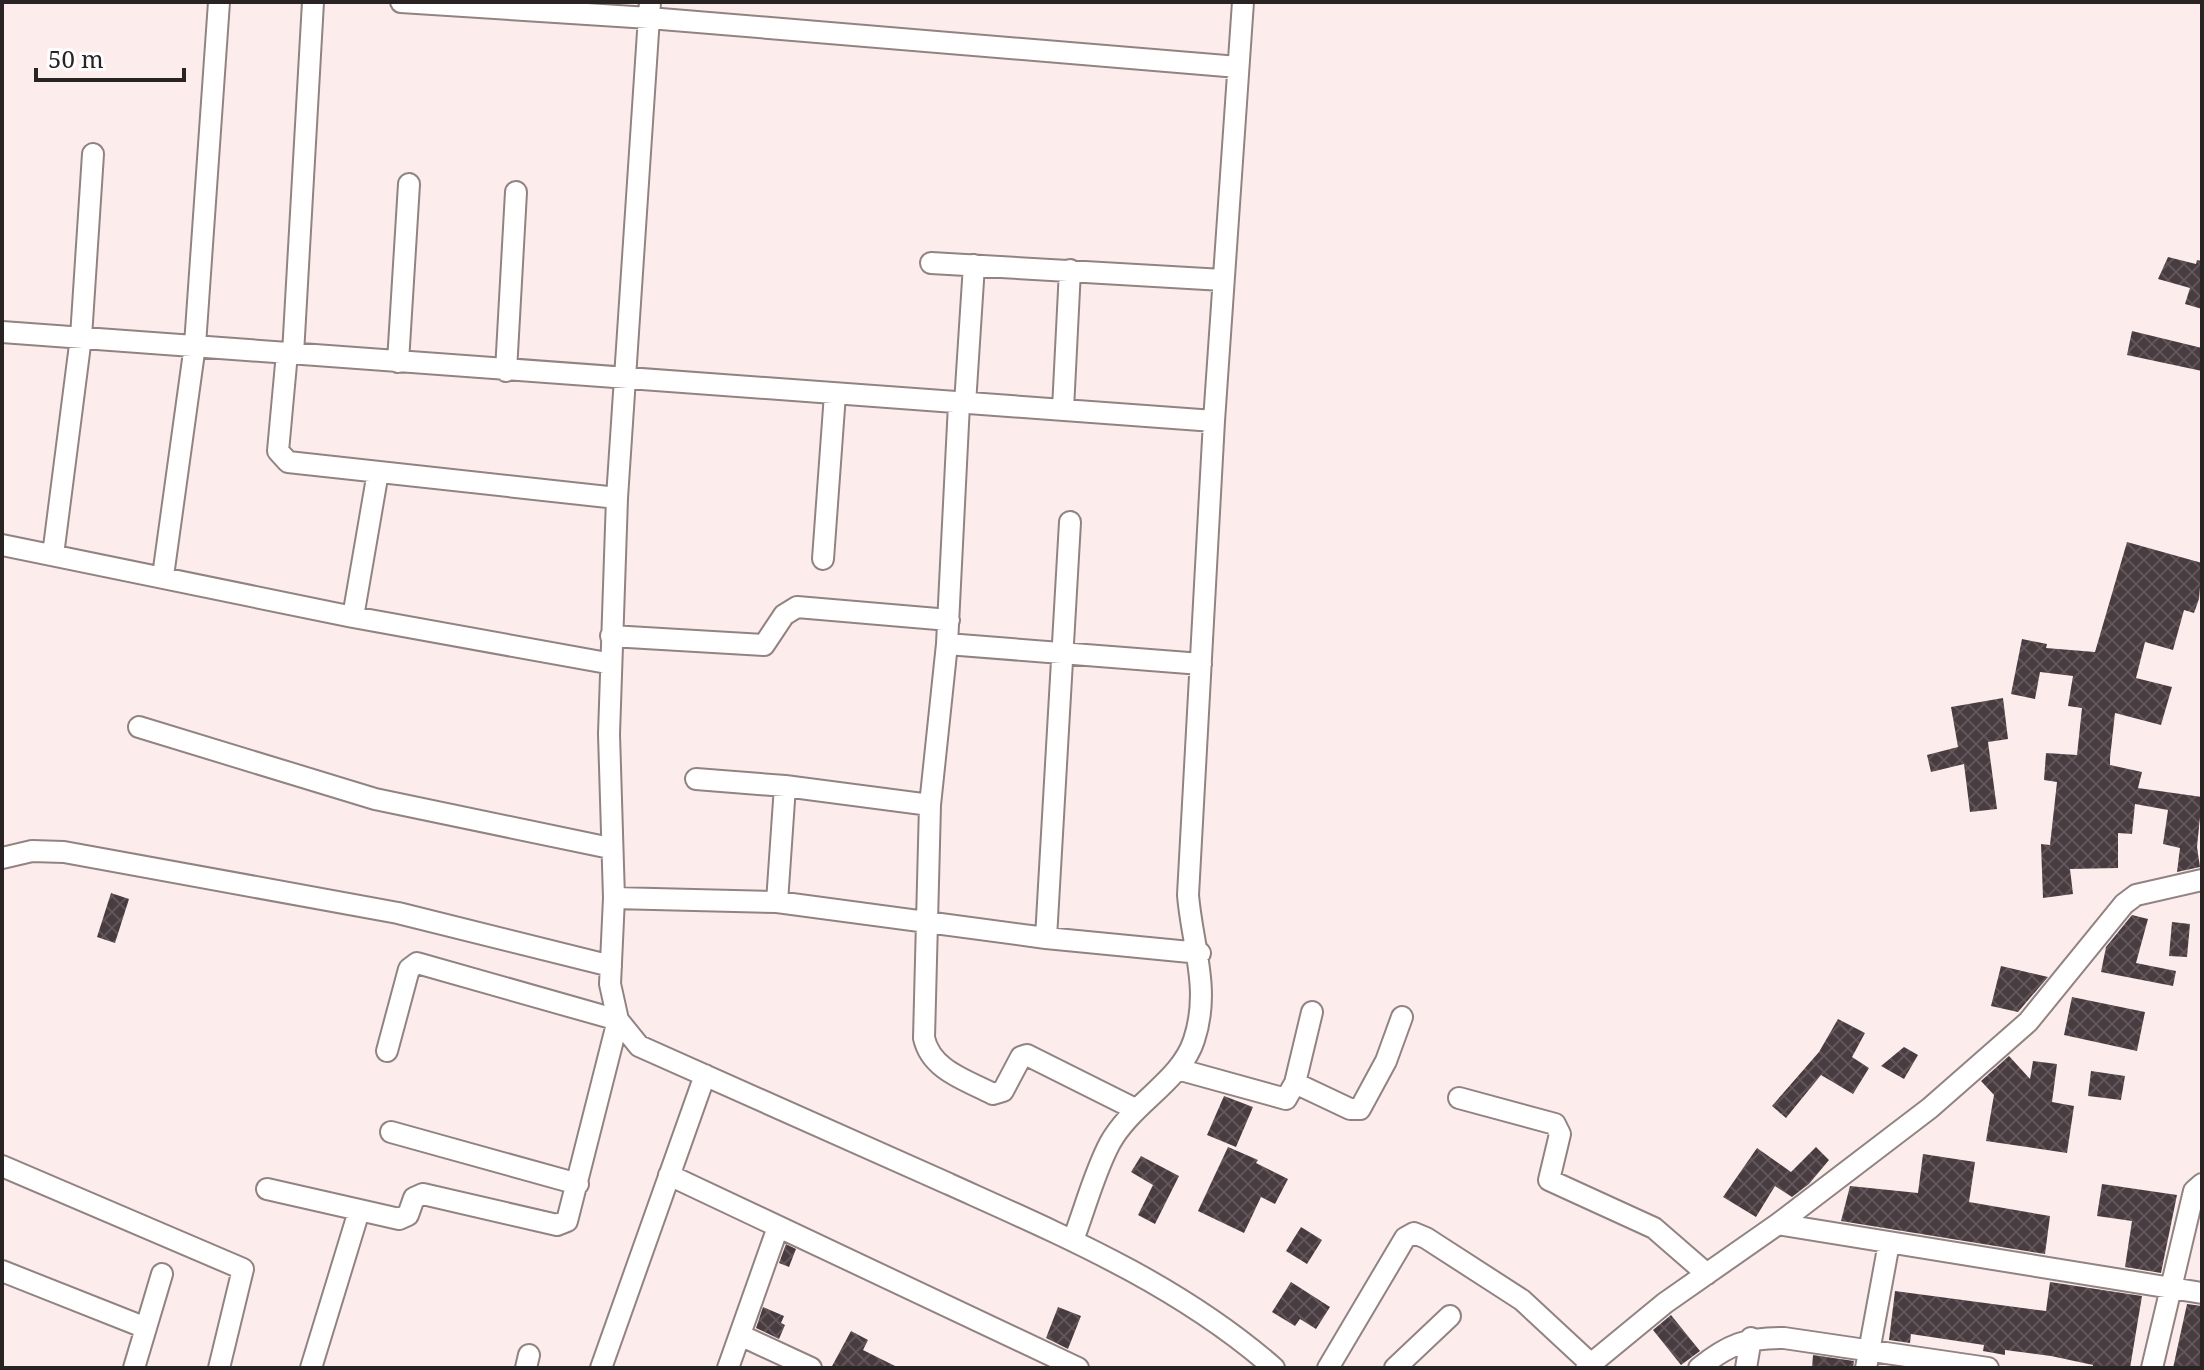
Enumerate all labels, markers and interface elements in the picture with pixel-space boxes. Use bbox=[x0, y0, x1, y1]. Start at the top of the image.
scale bar bbox=[36, 32, 184, 82]
text: 50 m bbox=[48, 42, 104, 75]

